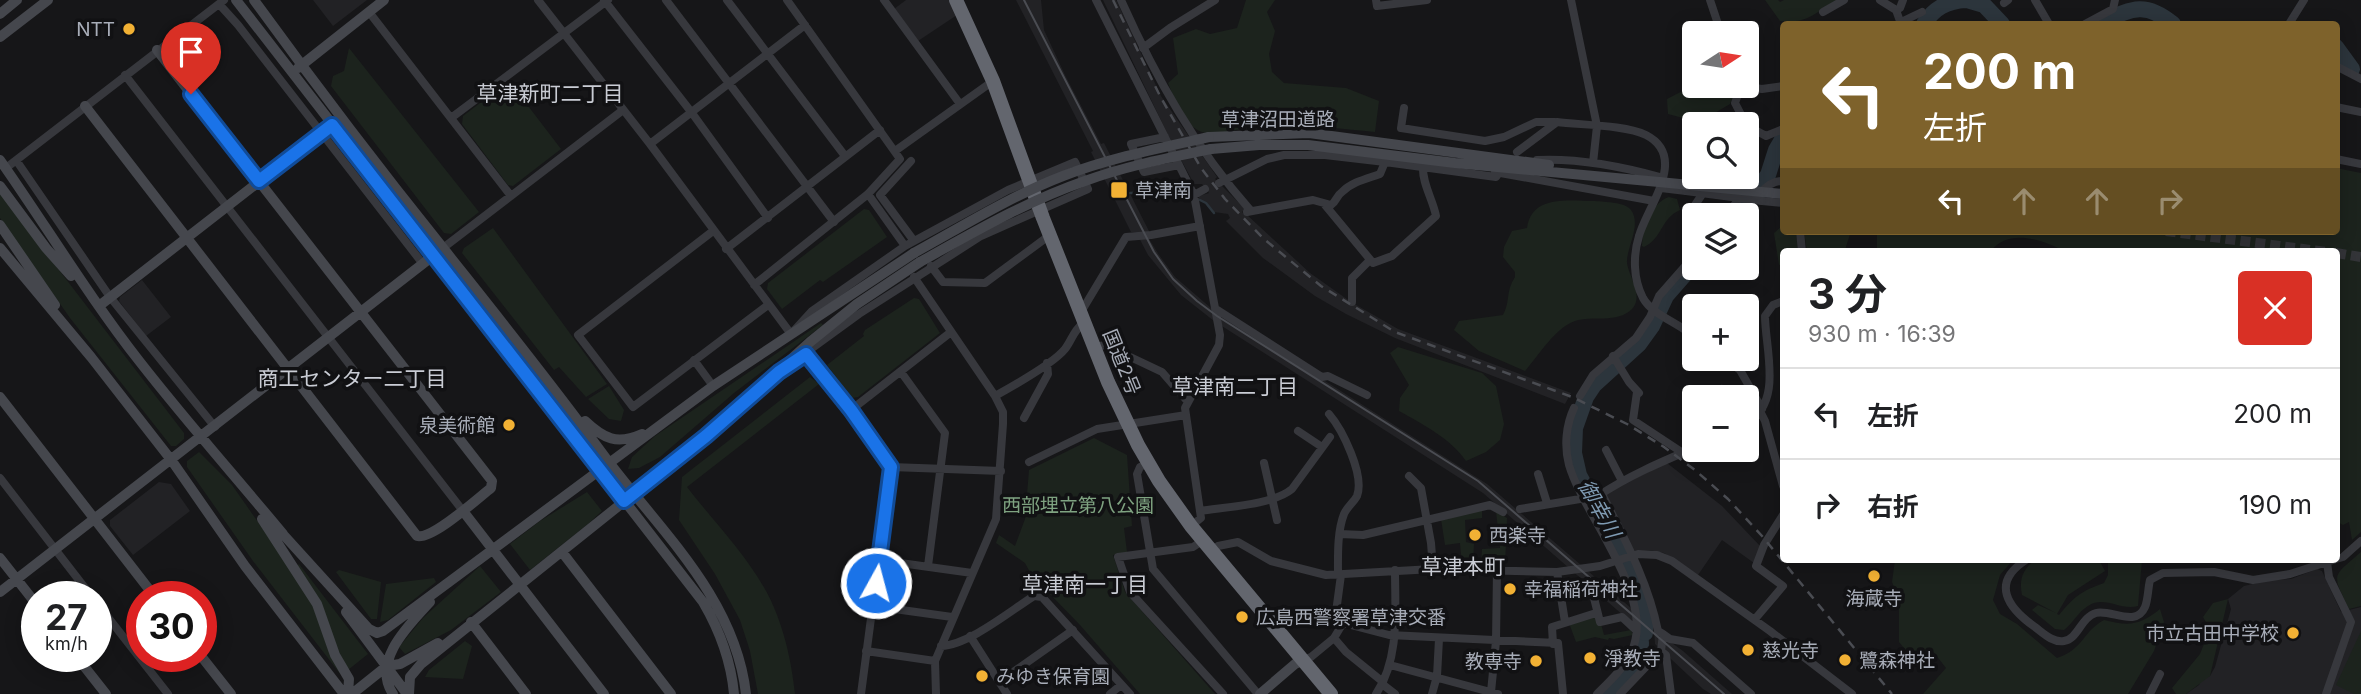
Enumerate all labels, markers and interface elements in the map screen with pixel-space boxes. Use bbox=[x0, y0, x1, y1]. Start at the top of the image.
place label: NTT bbox=[76, 18, 115, 41]
marker: NTT bbox=[121, 21, 137, 37]
north arrow bbox=[1682, 21, 1759, 98]
map controls bbox=[1682, 21, 1759, 462]
pin bbox=[161, 22, 221, 94]
icon: arrive bbox=[172, 33, 210, 71]
text: 200 m bbox=[1923, 42, 2076, 101]
icon: left bbox=[1808, 49, 1899, 140]
district label: 草津新町二丁目 bbox=[477, 81, 624, 106]
street label: 草津沼田道路 bbox=[1221, 108, 1335, 131]
text: 左折 bbox=[1923, 108, 1987, 147]
button: search bbox=[1682, 112, 1759, 189]
place label: 草津南 bbox=[1135, 179, 1192, 202]
marker: 草津南 bbox=[1109, 180, 1129, 200]
icon: left bbox=[1932, 182, 1970, 220]
icon: ahead bbox=[2005, 182, 2043, 220]
icon: ahead bbox=[2078, 182, 2116, 220]
icon: right bbox=[2151, 182, 2189, 220]
button: layers bbox=[1682, 203, 1759, 280]
text: 3 分 bbox=[1808, 268, 1887, 319]
button: close bbox=[2238, 271, 2312, 345]
button: + bbox=[1682, 294, 1759, 371]
text: 930 m · 16:39 bbox=[1808, 320, 1956, 348]
street label: 国道2号 bbox=[1098, 326, 1145, 398]
district label: 商工センター二丁目 bbox=[258, 366, 447, 391]
district label: 草津南二丁目 bbox=[1172, 374, 1298, 399]
button: − bbox=[1682, 385, 1759, 462]
icon: left bbox=[1808, 395, 1846, 433]
text: 200 m bbox=[2233, 398, 2312, 429]
text: 左折 bbox=[1867, 400, 1919, 431]
place label: 泉美術館 bbox=[419, 414, 495, 437]
marker: 泉美術館 bbox=[501, 417, 517, 433]
water label: 御幸川 bbox=[1573, 475, 1627, 544]
icon: right bbox=[1808, 486, 1846, 524]
text: 190 m bbox=[2239, 489, 2312, 520]
text: 右折 bbox=[1867, 491, 1919, 522]
park label: 西部埋立第八公園 bbox=[1002, 494, 1154, 517]
place label: 西楽寺 bbox=[1489, 524, 1546, 547]
marker: 西楽寺 bbox=[1467, 527, 1483, 543]
position arrow bbox=[839, 546, 913, 620]
district label: 草津本町 bbox=[1421, 554, 1505, 579]
marker: 海蔵寺 bbox=[1866, 568, 1882, 584]
district label: 草津南一丁目 bbox=[1022, 572, 1148, 597]
place label: 幸福稲荷神社 bbox=[1524, 578, 1638, 601]
speed limit sign: 30 bbox=[126, 581, 217, 672]
marker: 幸福稲荷神社 bbox=[1502, 581, 1518, 597]
place label: 海蔵寺 bbox=[1845, 587, 1903, 610]
text: 27 bbox=[45, 596, 88, 638]
place label: 広島西警察署草津交番 bbox=[1256, 606, 1446, 629]
marker: 広島西警察署草津交番 bbox=[1234, 609, 1250, 625]
place label: 市立古田中学校 bbox=[2146, 622, 2279, 645]
marker: 市立古田中学校 bbox=[2285, 625, 2301, 641]
text: km/h bbox=[45, 633, 88, 654]
place label: 慈光寺 bbox=[1762, 639, 1819, 662]
marker: 慈光寺 bbox=[1740, 642, 1756, 658]
place label: 淨教寺 bbox=[1604, 647, 1661, 670]
place label: 鷺森神社 bbox=[1859, 649, 1935, 672]
place label: 教専寺 bbox=[1465, 650, 1522, 673]
marker: 淨教寺 bbox=[1582, 650, 1598, 666]
marker: 鷺森神社 bbox=[1837, 652, 1853, 668]
marker: 教専寺 bbox=[1528, 653, 1544, 669]
place label: みゆき保育園 bbox=[996, 665, 1110, 688]
marker: みゆき保育園 bbox=[974, 668, 990, 684]

